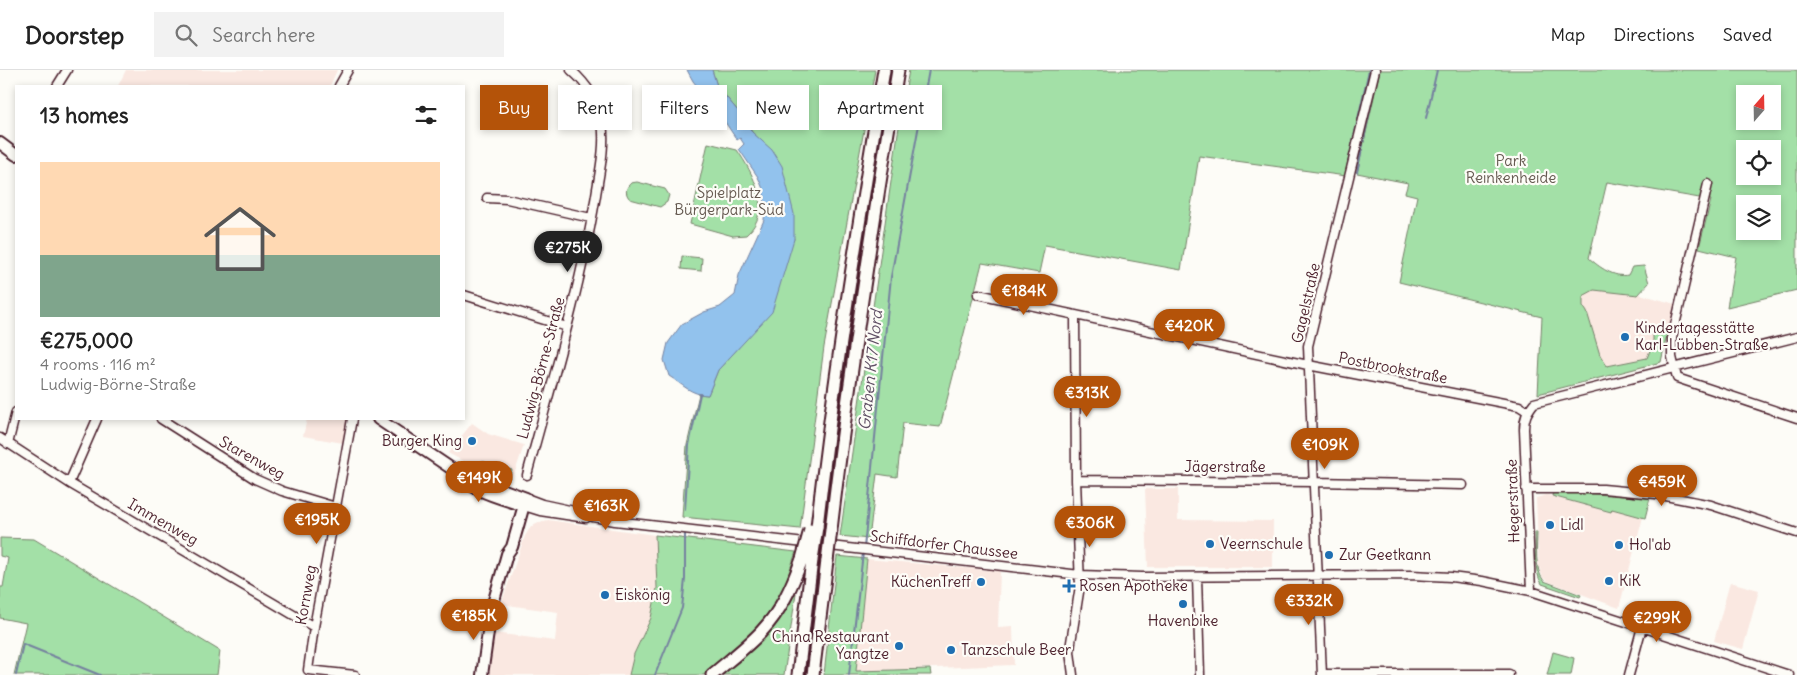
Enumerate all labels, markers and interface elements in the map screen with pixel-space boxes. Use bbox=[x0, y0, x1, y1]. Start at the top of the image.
search box bbox=[154, 12, 504, 57]
text: Doorstep bbox=[25, 20, 124, 50]
icon: search bbox=[172, 21, 200, 49]
text: Search here bbox=[212, 23, 315, 47]
text: Map bbox=[1550, 23, 1585, 46]
text: Directions bbox=[1613, 23, 1695, 46]
text: Saved bbox=[1723, 23, 1772, 46]
chip: Buy bbox=[480, 85, 548, 130]
chip: Rent bbox=[558, 85, 632, 130]
chip: Filters bbox=[642, 85, 727, 130]
chip: New bbox=[737, 85, 809, 130]
chip: Apartment bbox=[819, 85, 942, 130]
north arrow bbox=[1736, 85, 1781, 130]
map controls bbox=[1736, 85, 1781, 240]
icon: filters bbox=[412, 101, 440, 129]
text: 13 homes bbox=[40, 102, 128, 129]
button: locate bbox=[1736, 140, 1781, 185]
park label: Park Reinkenheide bbox=[1466, 151, 1556, 187]
park label: Spielplatz Bürgerpark-Süd bbox=[674, 183, 784, 219]
icon: home bbox=[195, 194, 285, 284]
button: layers bbox=[1736, 195, 1781, 240]
pin: €275K bbox=[533, 230, 603, 273]
text: €275K bbox=[545, 237, 591, 257]
street label: Gagelstraße bbox=[1287, 261, 1324, 345]
pin: €184K bbox=[989, 274, 1059, 316]
text: €184K bbox=[1002, 280, 1046, 300]
street label: Ludwig-Börne-Straße bbox=[512, 295, 569, 441]
water label: Graben K17 Nord bbox=[854, 306, 887, 431]
pin: €420K bbox=[1154, 308, 1224, 351]
text: €420K bbox=[1165, 315, 1213, 335]
place label: Kindertagesstätte Karl-Lübben-Straße bbox=[1635, 318, 1769, 354]
text: €275,000 bbox=[40, 327, 133, 354]
marker: Kindertagesstätte Karl-Lübben-Straße bbox=[1619, 331, 1631, 343]
street label: Postbrookstraße bbox=[1337, 348, 1449, 387]
text: 4 rooms · 116 m² bbox=[40, 354, 156, 374]
text: Ludwig-Börne-Straße bbox=[40, 374, 196, 394]
pin: €313K bbox=[1052, 376, 1122, 418]
text: €313K bbox=[1065, 382, 1109, 402]
pin: €109K bbox=[1290, 428, 1360, 470]
place label: Burger King bbox=[382, 431, 462, 450]
street label: Starenweg bbox=[216, 432, 288, 483]
text: €109K bbox=[1302, 434, 1348, 454]
marker: Burger King bbox=[466, 435, 478, 447]
street label: Jägerstraße bbox=[1184, 457, 1266, 476]
street label: Hegerstraße bbox=[1502, 459, 1523, 543]
pin: €149K bbox=[444, 460, 514, 503]
pin: €459K bbox=[1627, 464, 1697, 507]
text: €149K bbox=[457, 467, 501, 487]
text: €459K bbox=[1638, 471, 1686, 491]
pin: €163K bbox=[571, 488, 641, 531]
street label: Immenweg bbox=[125, 494, 202, 549]
text: €163K bbox=[584, 495, 628, 515]
pin: €195K bbox=[282, 502, 352, 545]
pin: €306K bbox=[1055, 506, 1125, 548]
text: €195K bbox=[295, 509, 339, 529]
text: €306K bbox=[1065, 512, 1115, 532]
place label: Lidl bbox=[1560, 515, 1584, 534]
marker: Lidl bbox=[1544, 519, 1556, 531]
street label: Schiffdorfer Chaussee bbox=[869, 526, 1019, 563]
place label: Veernschule bbox=[1220, 534, 1303, 553]
place label: Hol'ab bbox=[1629, 535, 1671, 554]
marker: Veernschule bbox=[1204, 538, 1216, 550]
marker: Hol'ab bbox=[1613, 539, 1625, 551]
place label: Zur Geetkann bbox=[1339, 545, 1431, 564]
marker: Zur Geetkann bbox=[1323, 549, 1335, 561]
street label: Kornweg bbox=[291, 563, 320, 626]
place label: KiK bbox=[1619, 571, 1642, 590]
place label: KüchenTreff bbox=[891, 572, 972, 591]
marker: KiK bbox=[1603, 575, 1615, 587]
marker: KüchenTreff bbox=[975, 576, 987, 588]
place label: Rosen Apotheke bbox=[1079, 576, 1188, 595]
marker: Rosen Apotheke bbox=[1063, 580, 1075, 592]
pin: €332K bbox=[1274, 584, 1344, 626]
place label: Eiskönig bbox=[615, 585, 670, 604]
marker: Eiskönig bbox=[599, 589, 611, 601]
text: €332K bbox=[1285, 590, 1333, 610]
pin: €185K bbox=[439, 598, 509, 641]
marker: Havenbike bbox=[1177, 598, 1189, 610]
pin: €299K bbox=[1622, 600, 1692, 643]
text: €185K bbox=[452, 605, 496, 625]
text: €299K bbox=[1633, 607, 1681, 627]
place label: Havenbike bbox=[1148, 611, 1218, 630]
place label: China Restaurant Yangtze bbox=[772, 627, 889, 663]
marker: China Restaurant Yangtze bbox=[893, 640, 905, 652]
place label: Tanzschule Beer bbox=[961, 640, 1071, 659]
marker: Tanzschule Beer bbox=[945, 644, 957, 656]

